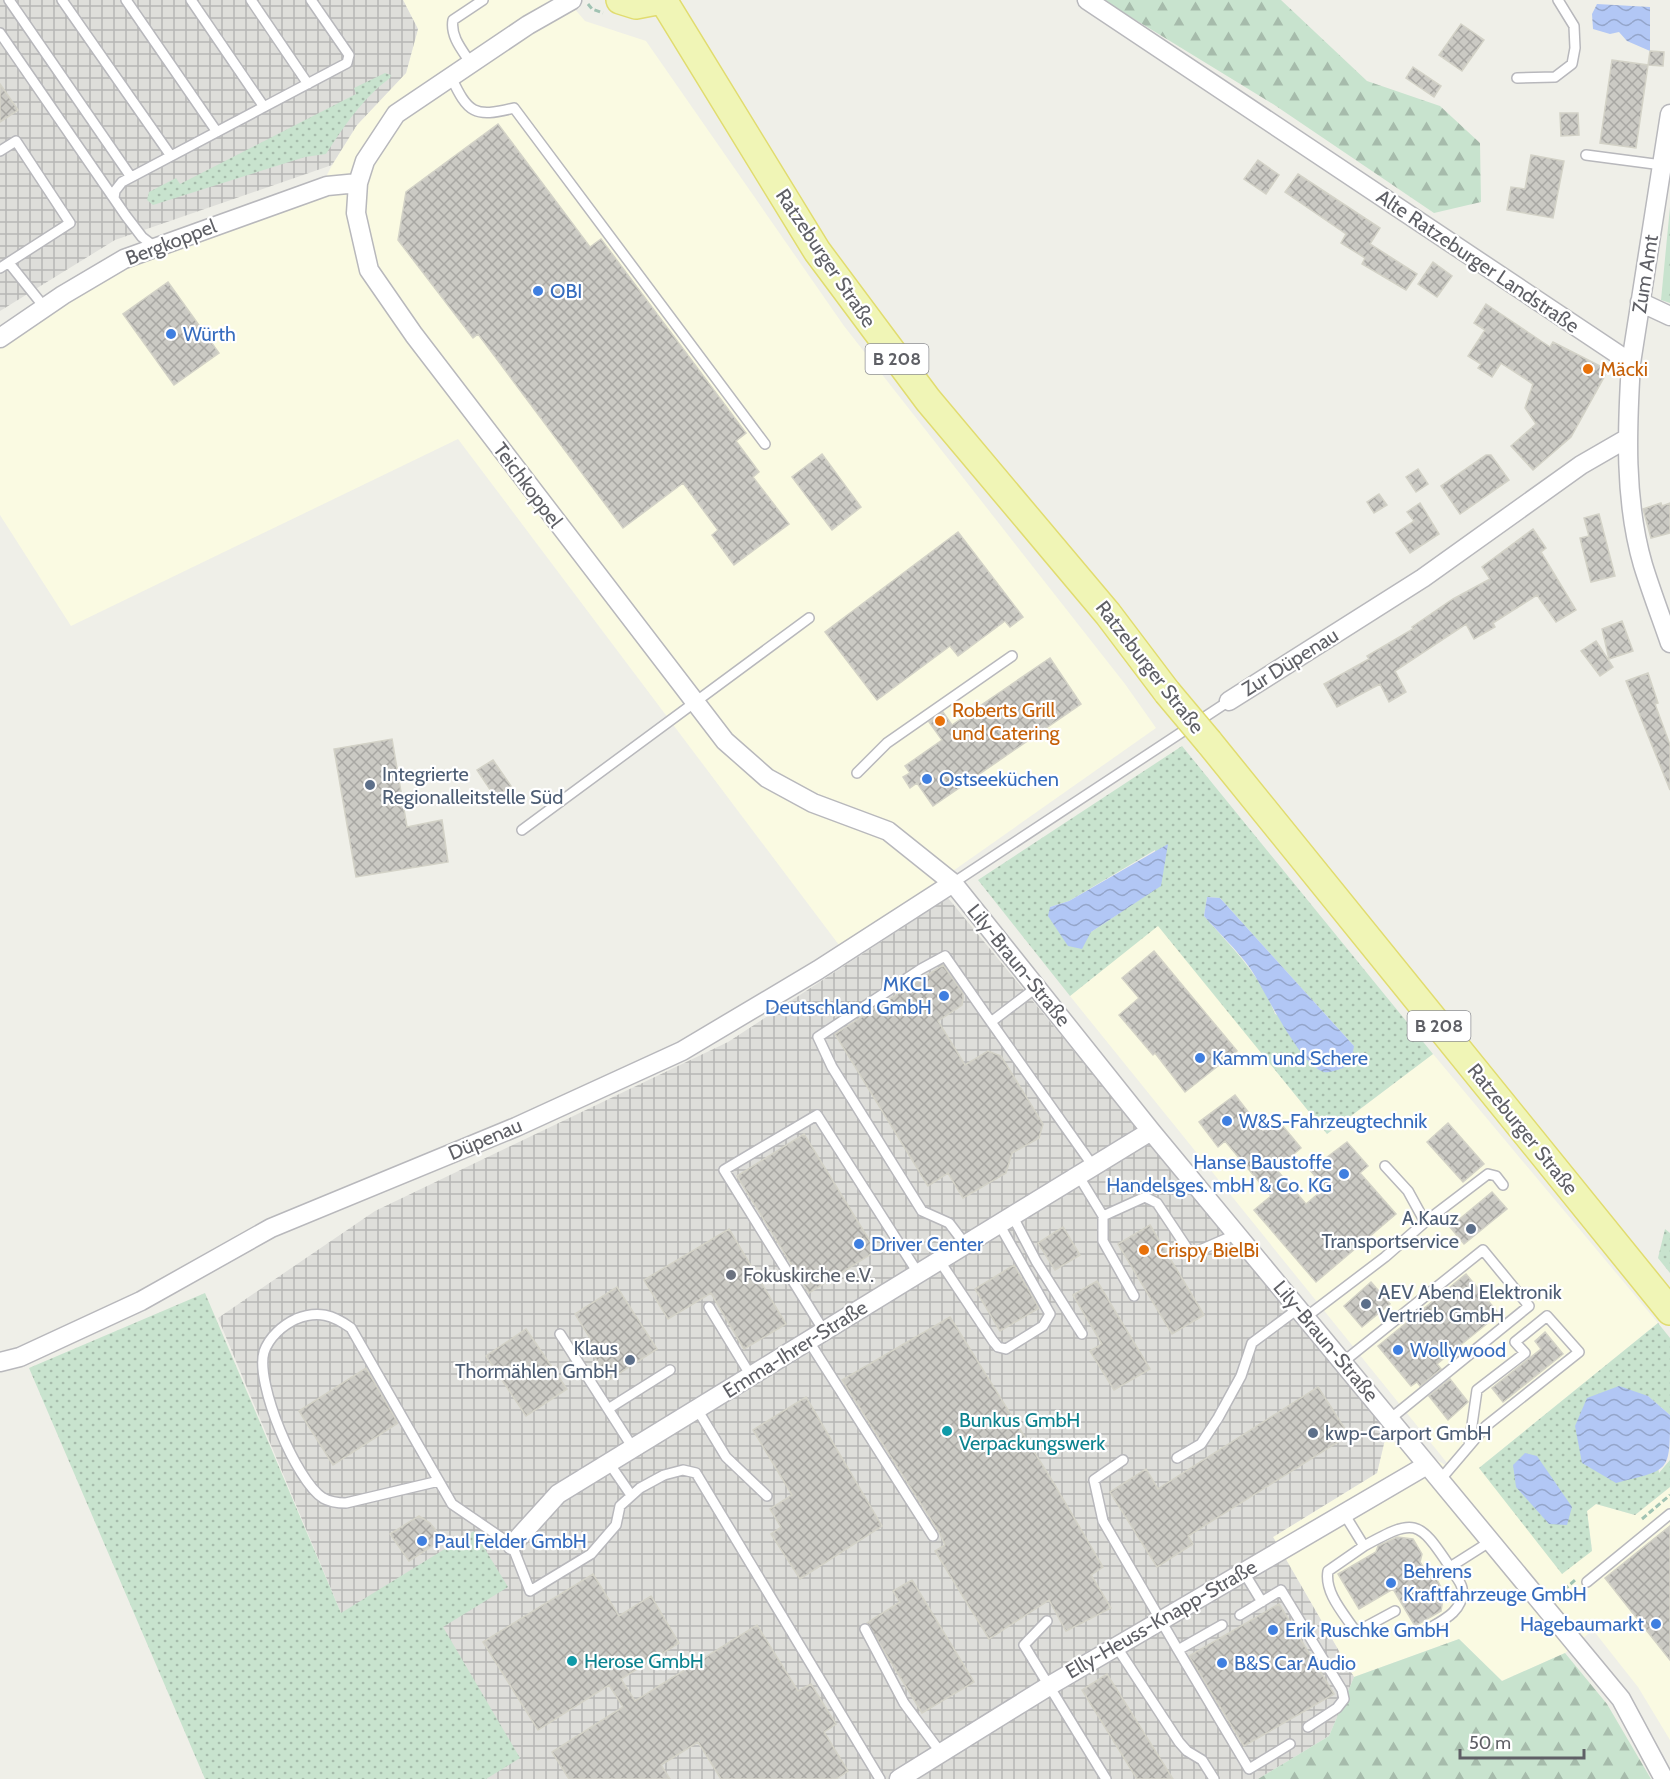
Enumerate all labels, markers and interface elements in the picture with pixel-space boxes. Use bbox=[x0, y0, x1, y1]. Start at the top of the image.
street label: Ratzeburger Straße bbox=[771, 184, 881, 332]
street label: Alte Ratzeburger Landstraße bbox=[1372, 184, 1584, 338]
street label: Bergkoppel bbox=[122, 214, 220, 270]
street label: Zum Amt bbox=[1627, 233, 1663, 315]
place label: OBI bbox=[550, 279, 582, 303]
marker: OBI bbox=[531, 284, 545, 298]
place label: Würth bbox=[183, 322, 236, 346]
marker: Würth bbox=[164, 327, 178, 341]
road number: B 208 bbox=[866, 344, 928, 374]
place label: Mäcki bbox=[1600, 357, 1648, 381]
marker: Mäcki bbox=[1581, 362, 1595, 376]
street label: Teichkoppel bbox=[488, 438, 568, 532]
street label: Ratzeburger Straße bbox=[1091, 596, 1209, 738]
street label: Zur Düpenau bbox=[1237, 623, 1343, 701]
place label: Roberts Grill und Catering bbox=[952, 698, 1061, 745]
marker: Roberts Grill und Catering bbox=[933, 714, 947, 728]
place label: Integrierte Regionalleitstelle Süd bbox=[382, 762, 563, 809]
place label: Ostseeküchen bbox=[939, 767, 1059, 791]
marker: Ostseeküchen bbox=[920, 772, 934, 786]
marker: Integrierte Regionalleitstelle Süd bbox=[363, 778, 377, 792]
street label: Lily-Braun-Straße bbox=[962, 899, 1076, 1031]
place label: MKCL Deutschland GmbH bbox=[765, 972, 932, 1019]
marker: MKCL Deutschland GmbH bbox=[937, 989, 951, 1003]
road number: B 208 bbox=[1408, 1011, 1470, 1041]
place label: Kamm und Schere bbox=[1212, 1046, 1368, 1070]
marker: Kamm und Schere bbox=[1193, 1051, 1207, 1065]
street label: Ratzeburger Straße bbox=[1463, 1059, 1583, 1199]
place label: W&S-Fahrzeugtechnik bbox=[1239, 1109, 1427, 1133]
street label: Düpenau bbox=[445, 1113, 525, 1165]
marker: W&S-Fahrzeugtechnik bbox=[1220, 1114, 1234, 1128]
place label: Hanse Baustoffe Handelsges. mbH & Co. KG bbox=[1106, 1150, 1332, 1197]
marker: Hanse Baustoffe Handelsges. mbH & Co. KG bbox=[1337, 1167, 1351, 1181]
place label: A.Kauz Transportservice bbox=[1322, 1206, 1459, 1253]
marker: A.Kauz Transportservice bbox=[1464, 1222, 1478, 1236]
place label: Driver Center bbox=[871, 1232, 984, 1256]
marker: Driver Center bbox=[852, 1237, 866, 1251]
place label: Crispy BielBi bbox=[1156, 1238, 1259, 1262]
marker: Crispy BielBi bbox=[1137, 1243, 1151, 1257]
place label: Fokuskirche e.V. bbox=[743, 1263, 874, 1287]
marker: Fokuskirche e.V. bbox=[724, 1268, 738, 1282]
street label: Lily-Braun-Straße bbox=[1268, 1276, 1384, 1406]
place label: AEV Abend Elektronik Vertrieb GmbH bbox=[1378, 1280, 1562, 1327]
street label: Emma-Ihrer-Straße bbox=[718, 1295, 872, 1403]
marker: AEV Abend Elektronik Vertrieb GmbH bbox=[1359, 1297, 1373, 1311]
place label: Klaus Thormählen GmbH bbox=[455, 1336, 618, 1383]
place label: Wollywood bbox=[1410, 1338, 1506, 1362]
marker: Wollywood bbox=[1391, 1343, 1405, 1357]
marker: Klaus Thormählen GmbH bbox=[623, 1353, 637, 1367]
place label: Bunkus GmbH Verpackungswerk bbox=[959, 1408, 1105, 1455]
place label: kwp-Carport GmbH bbox=[1325, 1421, 1492, 1445]
marker: Bunkus GmbH Verpackungswerk bbox=[940, 1424, 954, 1438]
marker: kwp-Carport GmbH bbox=[1306, 1426, 1320, 1440]
place label: Paul Felder GmbH bbox=[434, 1529, 587, 1553]
marker: Paul Felder GmbH bbox=[415, 1534, 429, 1548]
street label: Elly-Heuss-Knapp-Straße bbox=[1061, 1554, 1261, 1684]
place label: Behrens Kraftfahrzeuge GmbH bbox=[1403, 1559, 1587, 1606]
marker: Behrens Kraftfahrzeuge GmbH bbox=[1384, 1576, 1398, 1590]
place label: Hagebaumarkt bbox=[1520, 1612, 1644, 1636]
marker: Hagebaumarkt bbox=[1649, 1617, 1663, 1631]
place label: Erik Ruschke GmbH bbox=[1285, 1618, 1449, 1642]
marker: Erik Ruschke GmbH bbox=[1266, 1623, 1280, 1637]
place label: Herose GmbH bbox=[584, 1649, 704, 1673]
place label: B&S Car Audio bbox=[1234, 1651, 1356, 1675]
marker: Herose GmbH bbox=[565, 1654, 579, 1668]
marker: B&S Car Audio bbox=[1215, 1656, 1229, 1670]
scale bar bbox=[1460, 1722, 1584, 1760]
text: 50 m bbox=[1469, 1732, 1511, 1754]

